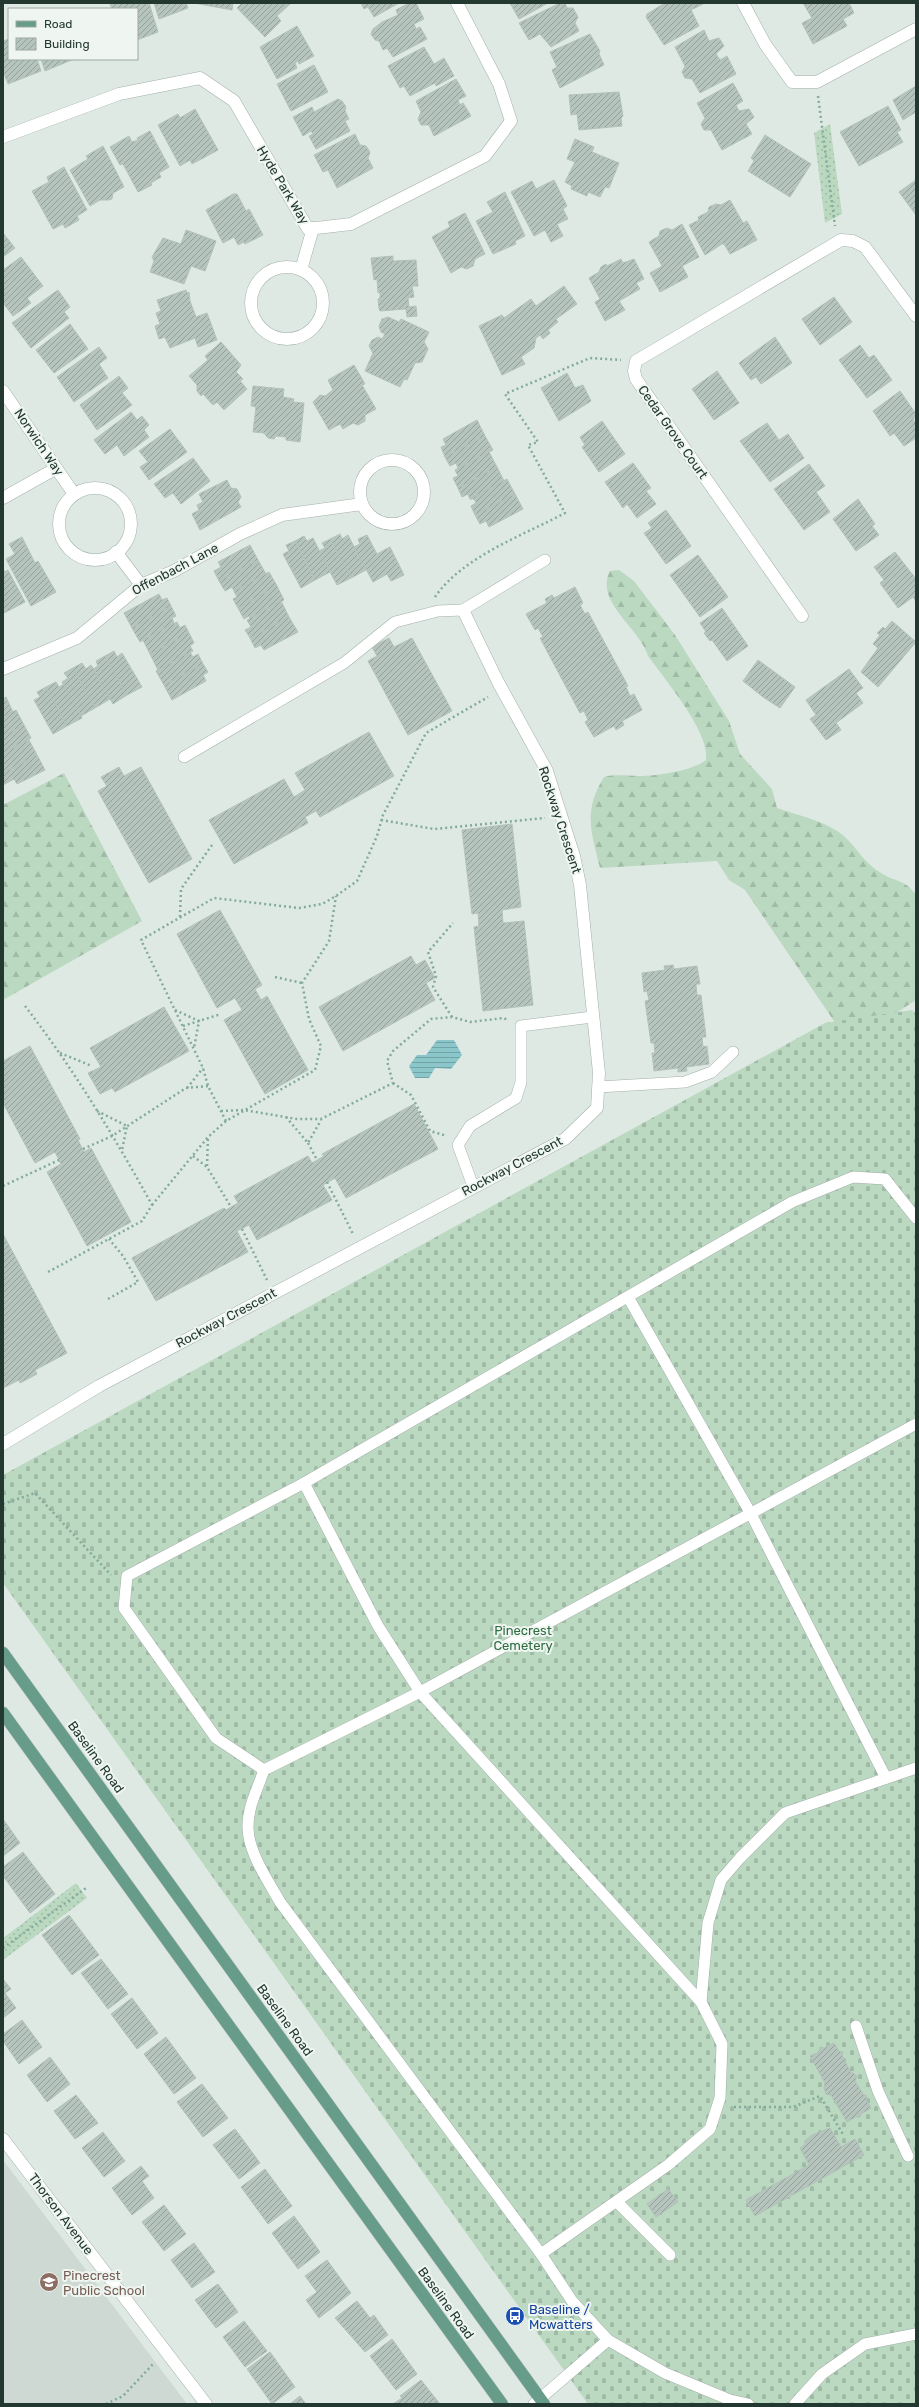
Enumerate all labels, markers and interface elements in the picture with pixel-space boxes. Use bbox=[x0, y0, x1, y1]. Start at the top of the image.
legend bbox=[8, 8, 138, 60]
text: Road bbox=[44, 17, 72, 31]
text: Building bbox=[44, 37, 90, 51]
street label: Hyde Park Way bbox=[254, 143, 312, 227]
street label: Cedar Grove Court bbox=[635, 382, 711, 482]
street label: Norwich Way bbox=[11, 406, 67, 478]
street label: Offenbach Lane bbox=[129, 540, 221, 598]
street label: Rockway Crescent bbox=[536, 765, 584, 875]
street label: Rockway Crescent bbox=[459, 1133, 565, 1199]
street label: Rockway Crescent bbox=[173, 1285, 279, 1351]
park label: Pinecrest Cemetery bbox=[493, 1623, 553, 1653]
street label: Baseline Road bbox=[65, 1718, 127, 1796]
street label: Baseline Road bbox=[254, 1981, 316, 2059]
street label: Thorson Avenue bbox=[26, 2170, 96, 2258]
street label: Baseline Road bbox=[415, 2264, 477, 2342]
place label: Pinecrest Public School bbox=[63, 2268, 145, 2298]
school or university icon: Pinecrest Public School bbox=[38, 2271, 60, 2293]
place label: Baseline / Mcwatters bbox=[529, 2302, 593, 2332]
bus stop icon: Baseline / Mcwatters bbox=[504, 2305, 526, 2327]

